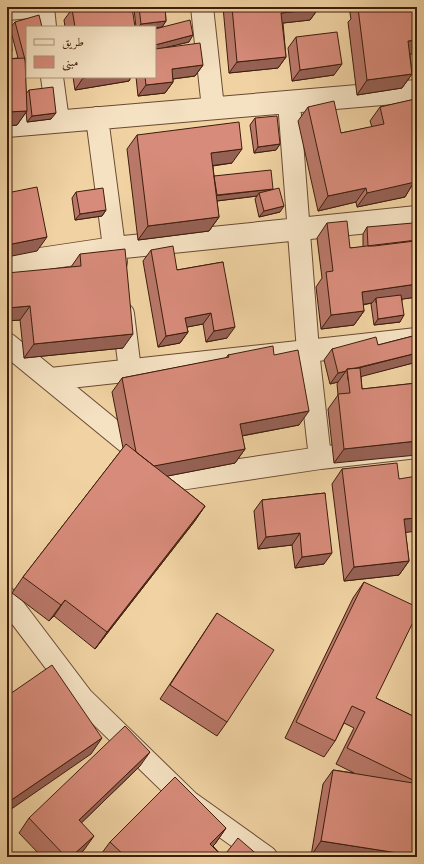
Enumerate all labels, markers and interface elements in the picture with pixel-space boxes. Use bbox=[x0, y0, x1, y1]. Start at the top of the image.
legend bbox=[26, 26, 156, 78]
text: طريق bbox=[62, 35, 84, 50]
text: مبنى bbox=[62, 55, 78, 71]

